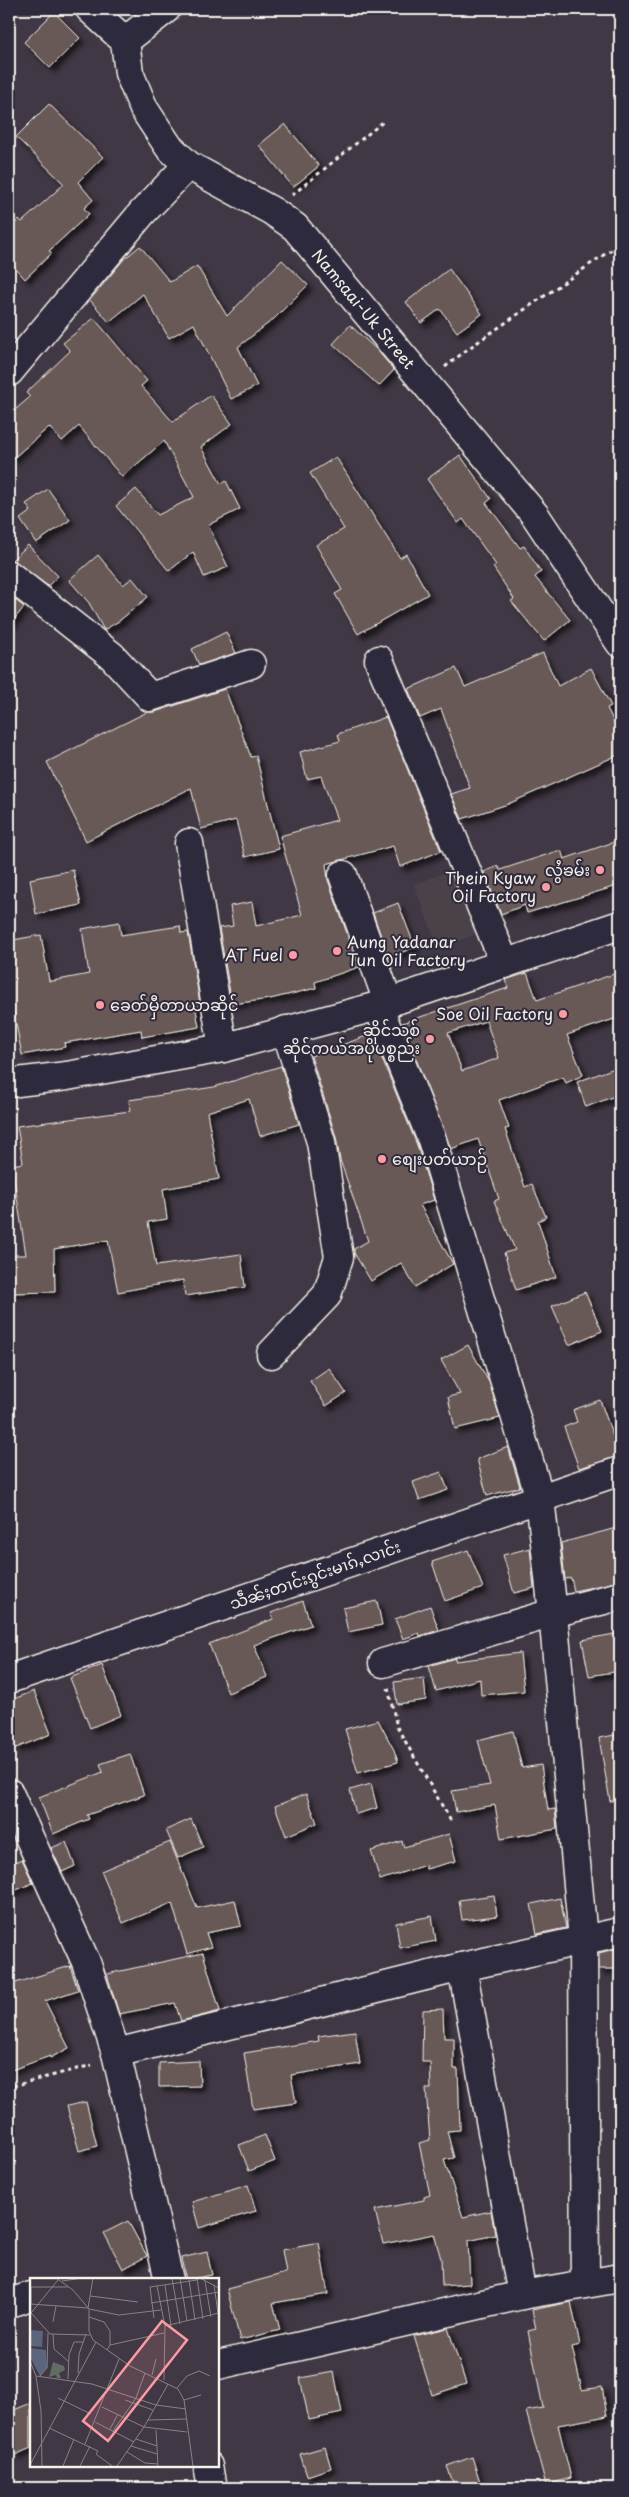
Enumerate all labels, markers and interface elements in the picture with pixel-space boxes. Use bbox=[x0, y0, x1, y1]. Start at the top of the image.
street label: Namsaai-Uk Street bbox=[307, 243, 422, 374]
place label: လွႆၶမ်း bbox=[545, 857, 590, 884]
marker: လွႆၶမ်း bbox=[594, 864, 606, 876]
place label: Thein Kyaw Oil Factory bbox=[445, 865, 536, 907]
marker: Thein Kyaw Oil Factory bbox=[540, 881, 552, 893]
place label: Aung Yadanar Tun Oil Factory bbox=[347, 929, 466, 971]
place label: AT Fuel bbox=[225, 942, 283, 966]
marker: Aung Yadanar Tun Oil Factory bbox=[331, 945, 343, 957]
marker: AT Fuel bbox=[287, 949, 299, 961]
place label: ခေတ်မှီတာယာဆိုင် bbox=[110, 992, 239, 1020]
marker: ခေတ်မှီတာယာဆိုင် bbox=[94, 999, 106, 1011]
place label: Soe Oil Factory bbox=[436, 1001, 553, 1025]
marker: Soe Oil Factory bbox=[557, 1008, 569, 1020]
place label: ဆိုင်သစ် ဆိုင်ကယ်အပိုပစ္စည်း bbox=[283, 1017, 420, 1063]
marker: ဆိုင်သစ် ဆိုင်ကယ်အပိုပစ္စည်း bbox=[424, 1033, 436, 1045]
place label: စျေးပတ်ယာဉ် bbox=[392, 1146, 487, 1173]
marker: စျေးပတ်ယာဉ် bbox=[376, 1153, 388, 1165]
street label: သဵၼ်ႈတၢင်းၵွင်းမၢၵ်ႇလၢင်း bbox=[226, 1534, 404, 1617]
inset map bbox=[30, 2278, 219, 2467]

